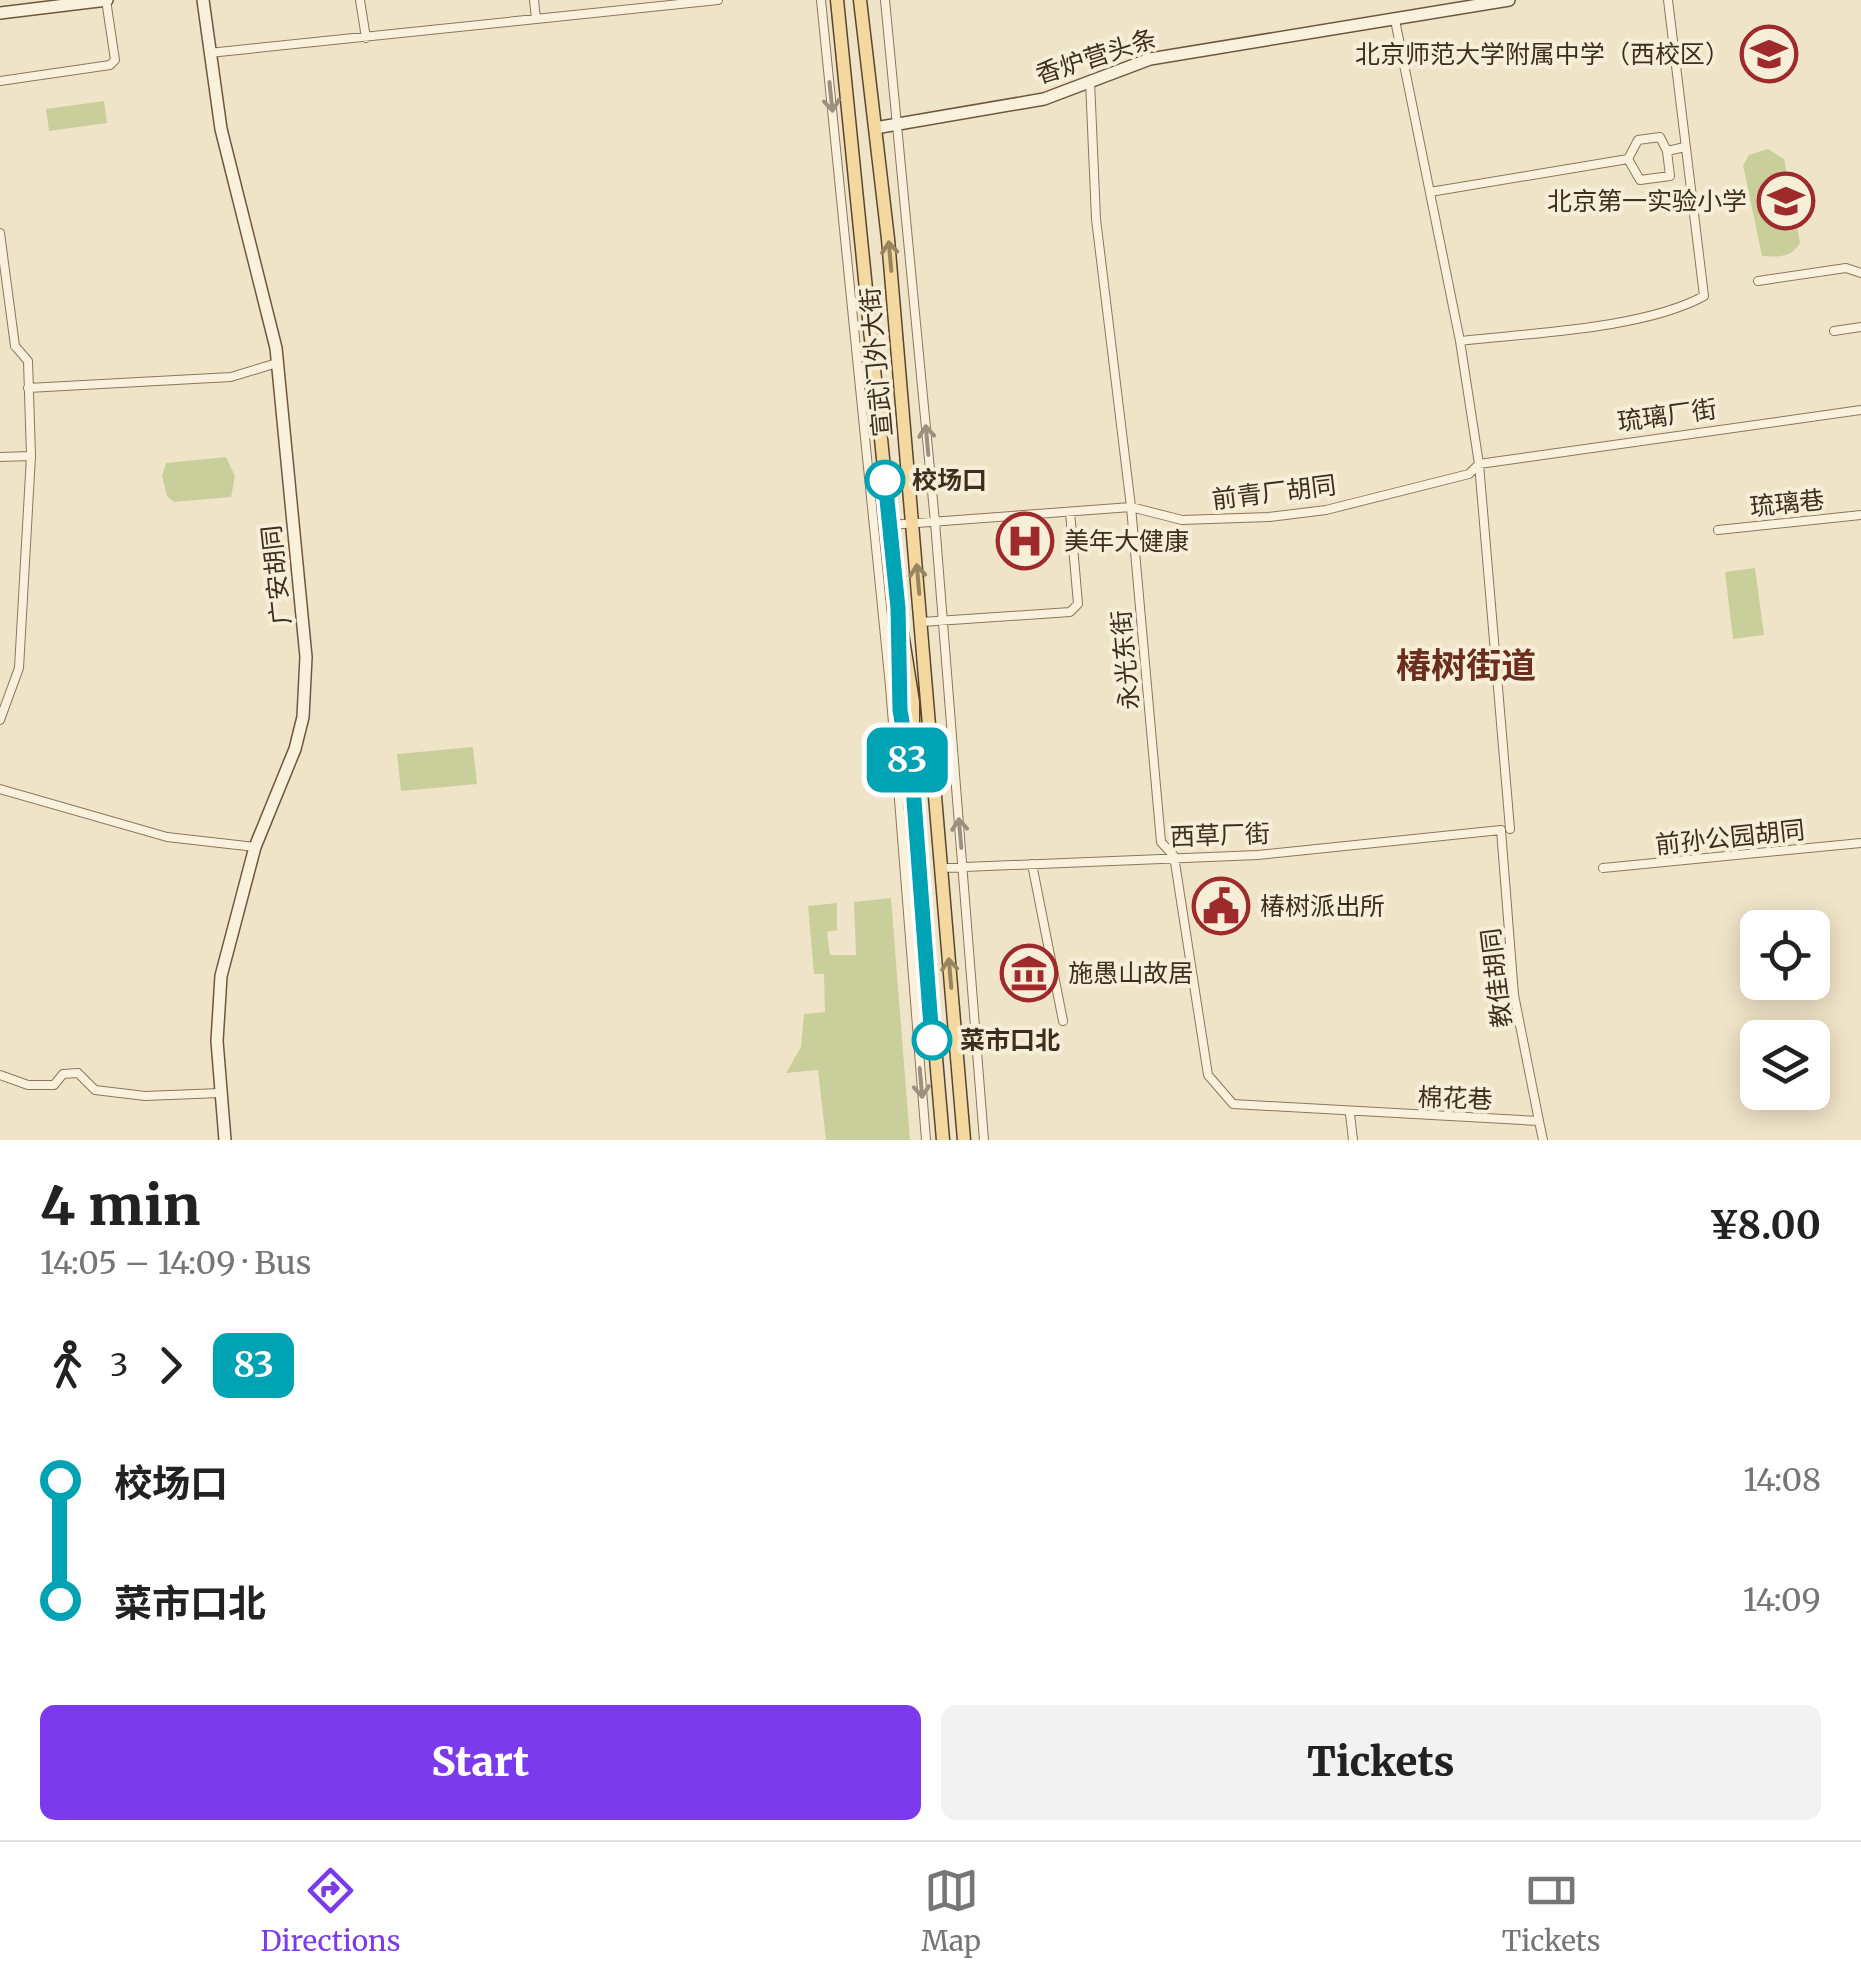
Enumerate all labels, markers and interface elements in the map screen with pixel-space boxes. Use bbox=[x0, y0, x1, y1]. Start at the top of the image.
street label: 香炉营头条 bbox=[1032, 21, 1160, 91]
school or university icon: 北京师范大学附属中学（西校区） bbox=[1739, 24, 1799, 84]
place label: 北京师范大学附属中学（西校区） bbox=[1355, 38, 1730, 70]
one-way arrow bbox=[822, 80, 841, 113]
school or university icon: 北京第一实验小学 bbox=[1756, 171, 1816, 231]
place label: 北京第一实验小学 bbox=[1547, 185, 1747, 217]
one-way arrow bbox=[880, 240, 899, 272]
street label: 宣武门外大街 bbox=[854, 286, 898, 438]
street label: 琉璃厂街 bbox=[1615, 392, 1719, 438]
one-way arrow bbox=[918, 424, 937, 456]
marker: 校场口 bbox=[866, 461, 904, 499]
place label: 校场口 bbox=[912, 464, 987, 496]
street label: 前青厂胡同 bbox=[1210, 469, 1338, 515]
street label: 琉璃巷 bbox=[1748, 483, 1826, 523]
hospital icon: 美年大健康 bbox=[995, 511, 1055, 571]
street label: 广安胡同 bbox=[255, 524, 297, 626]
place label: 美年大健康 bbox=[1064, 525, 1189, 557]
one-way arrow bbox=[908, 564, 927, 596]
street label: 永光东街 bbox=[1105, 609, 1145, 711]
district label: 椿树街道 bbox=[1396, 644, 1536, 688]
line badge: 83 bbox=[862, 728, 952, 792]
text: 83 bbox=[887, 738, 927, 782]
street label: 前孙公园胡同 bbox=[1654, 813, 1806, 861]
street label: 西草厂街 bbox=[1169, 817, 1271, 853]
one-way arrow bbox=[951, 818, 970, 850]
public building icon: 椿树派出所 bbox=[1191, 876, 1251, 936]
place label: 椿树派出所 bbox=[1260, 890, 1385, 922]
map controls bbox=[1740, 910, 1830, 1110]
button: locate bbox=[1740, 910, 1830, 1000]
street label: 教佳胡同 bbox=[1474, 926, 1518, 1030]
museum icon: 施愚山故居 bbox=[999, 943, 1059, 1003]
place label: 施愚山故居 bbox=[1068, 957, 1193, 989]
one-way arrow bbox=[940, 958, 959, 990]
button: layers bbox=[1740, 1020, 1830, 1110]
marker: 菜市口北 bbox=[913, 1021, 951, 1059]
place label: 菜市口北 bbox=[960, 1024, 1060, 1056]
one-way arrow bbox=[912, 1066, 931, 1098]
street label: 棉花巷 bbox=[1417, 1081, 1493, 1115]
text: 4 min bbox=[40, 1171, 200, 1240]
text: ¥8.00 bbox=[1709, 1202, 1821, 1249]
text: 14:05 – 14:09 · Bus bbox=[40, 1243, 311, 1283]
icon: walk bbox=[40, 1338, 95, 1393]
icon: forward bbox=[143, 1338, 198, 1393]
text: 83 bbox=[233, 1343, 274, 1387]
text: 3 bbox=[110, 1345, 128, 1385]
text: 校场口 bbox=[114, 1460, 228, 1507]
text: 14:08 bbox=[1743, 1460, 1821, 1500]
text: 菜市口北 bbox=[114, 1580, 266, 1627]
text: 14:09 bbox=[1743, 1580, 1821, 1620]
button: Start bbox=[40, 1705, 921, 1820]
button: Tickets bbox=[941, 1705, 1821, 1820]
tab: Directions bbox=[260, 1863, 400, 1959]
tab: Map bbox=[921, 1863, 981, 1959]
tab: Tickets bbox=[1502, 1863, 1601, 1959]

